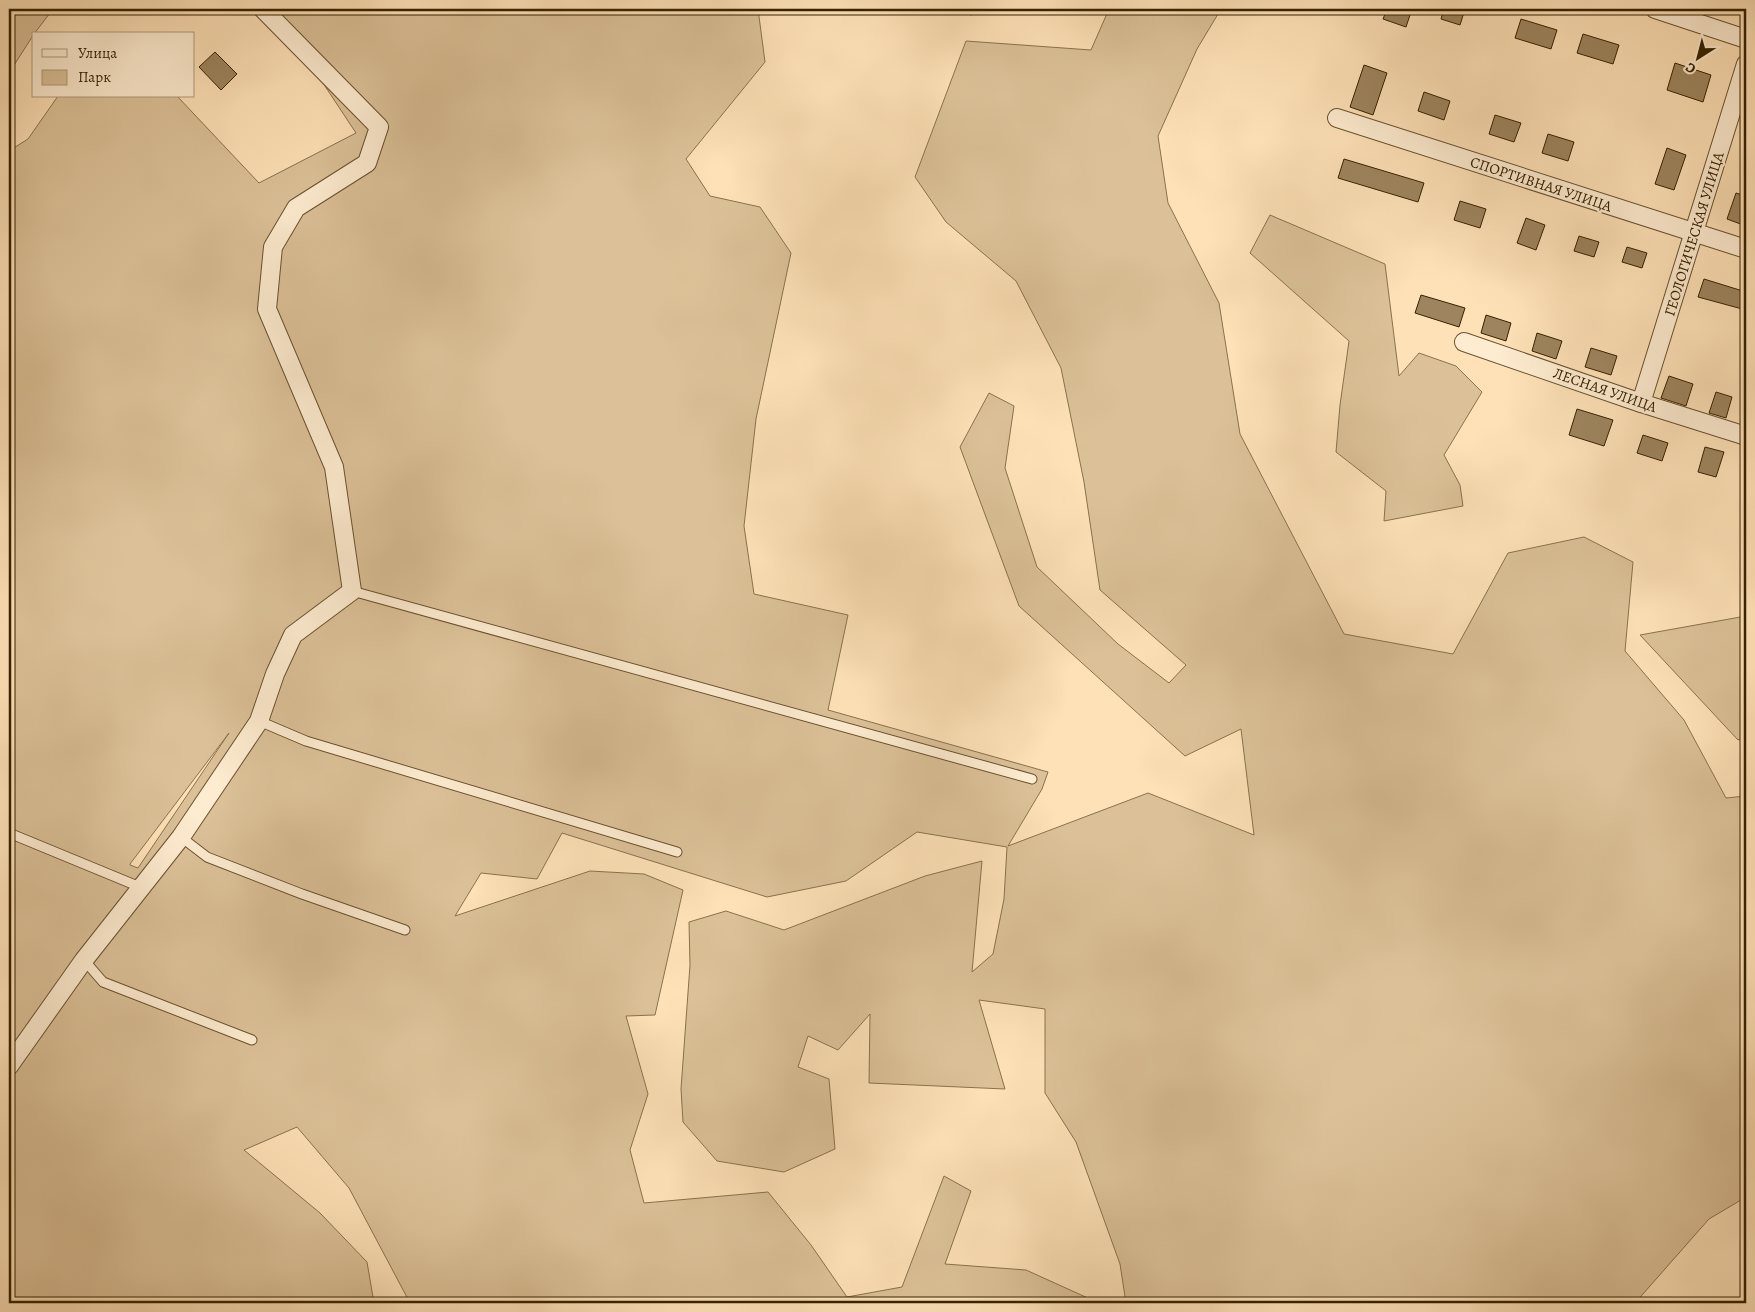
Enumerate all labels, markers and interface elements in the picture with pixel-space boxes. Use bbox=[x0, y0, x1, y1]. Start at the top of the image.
legend bbox=[32, 32, 195, 98]
north arrow bbox=[1672, 32, 1722, 82]
text: Улица bbox=[78, 43, 117, 63]
text: С bbox=[1681, 58, 1700, 78]
text: Парк bbox=[78, 67, 111, 87]
street label: ГЕОЛОГИЧЕСКАЯ УЛИЦА bbox=[1660, 149, 1729, 318]
street label: СПОРТИВНАЯ УЛИЦА bbox=[1468, 152, 1615, 216]
street label: ЛЕСНАЯ УЛИЦА bbox=[1551, 363, 1660, 417]

